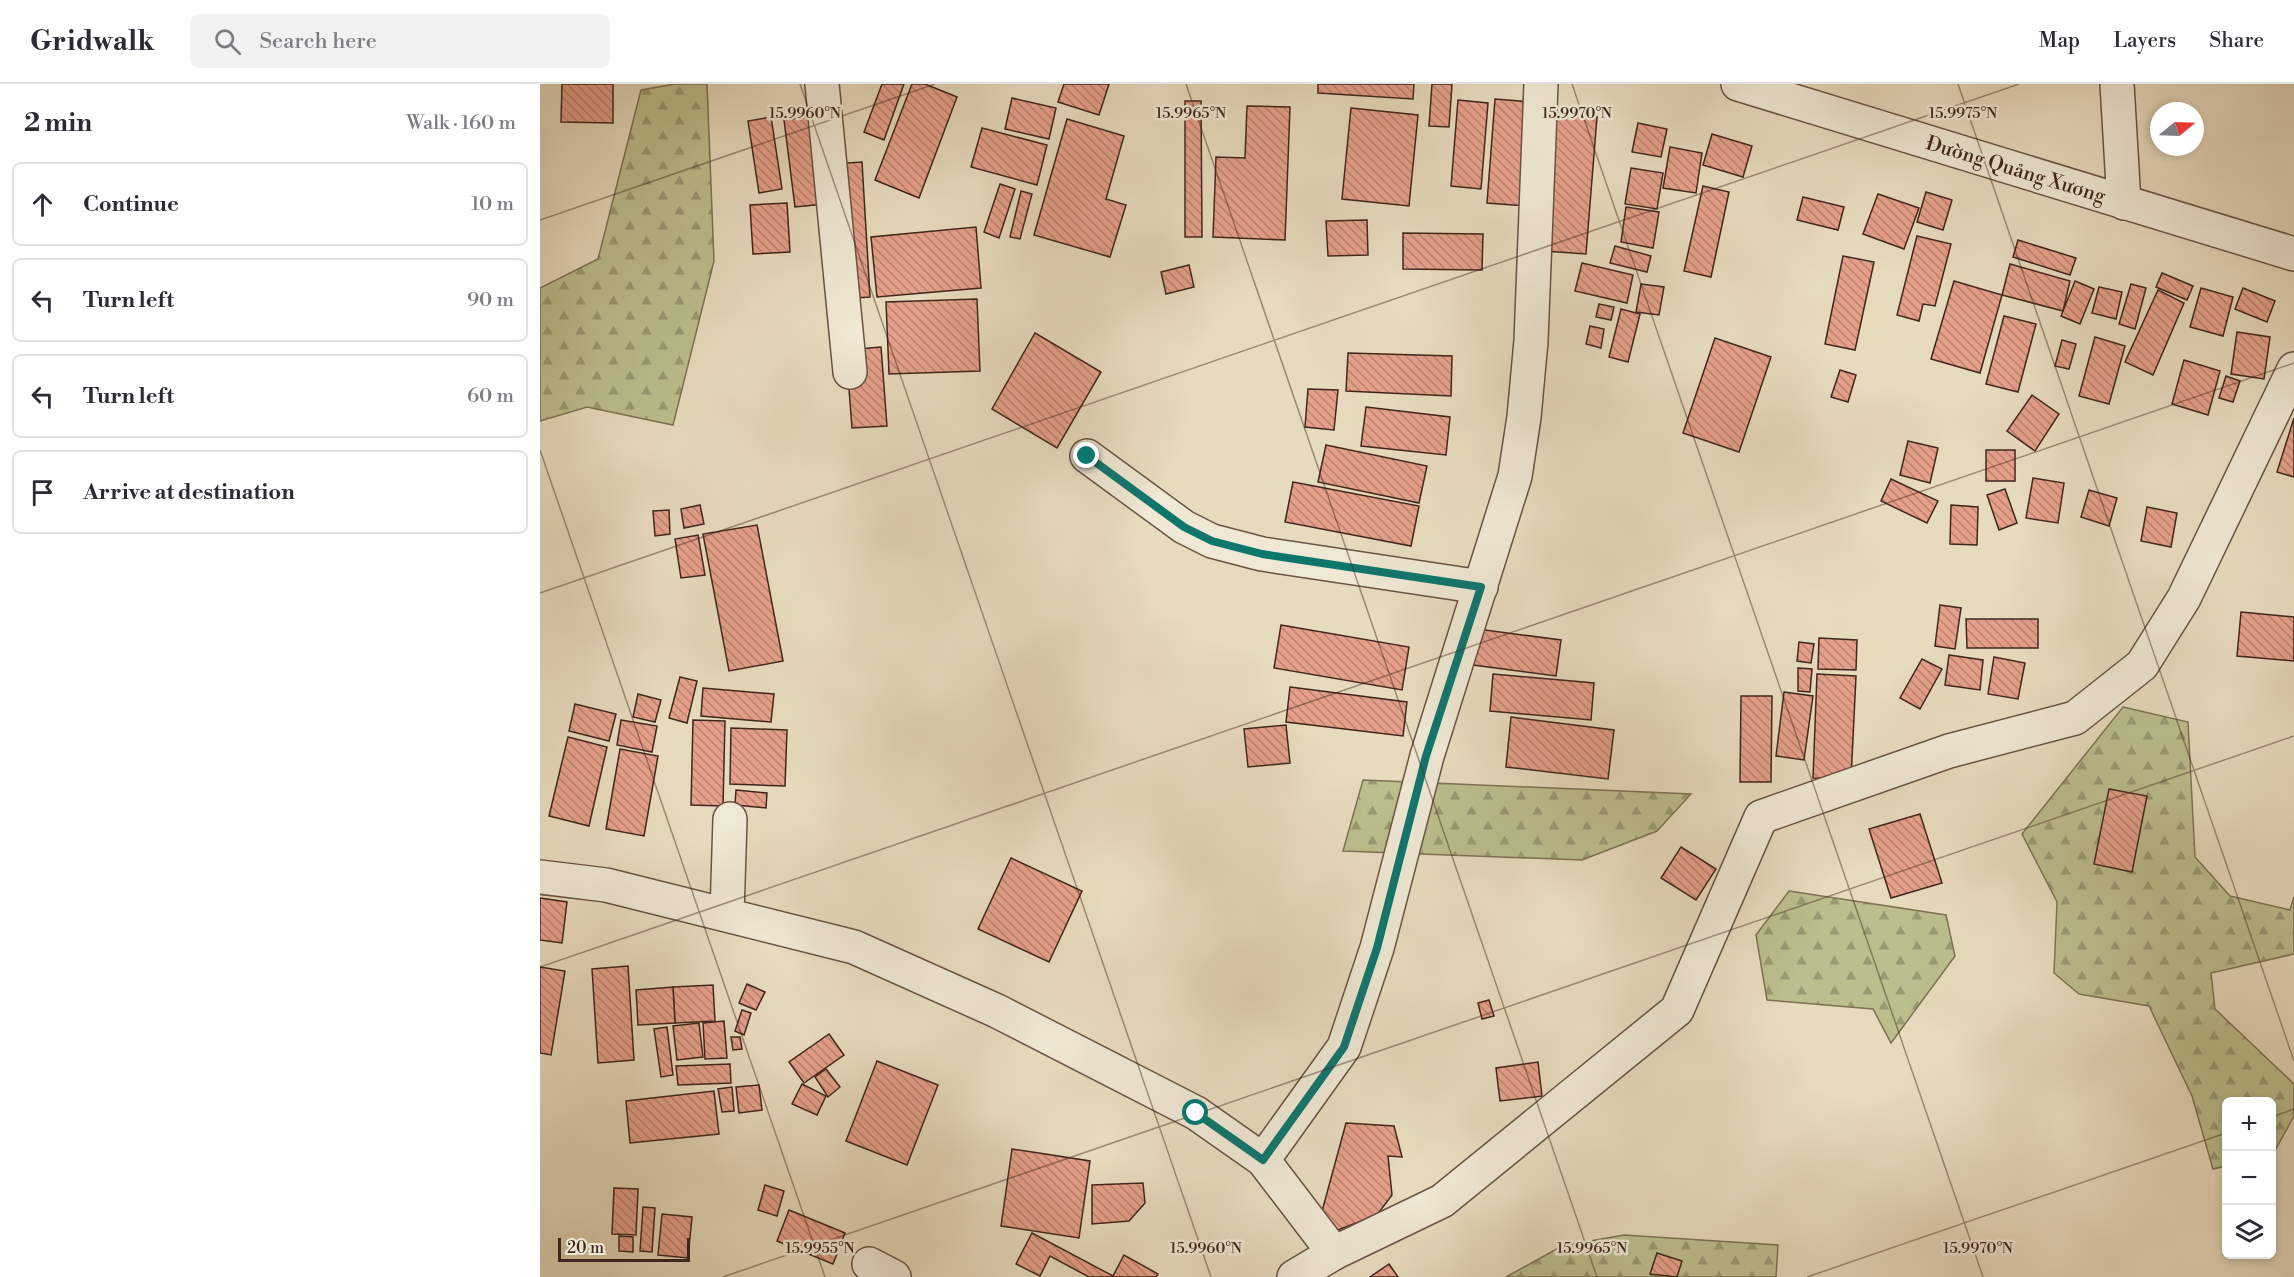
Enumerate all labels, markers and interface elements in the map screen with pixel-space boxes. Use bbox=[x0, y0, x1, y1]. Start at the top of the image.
search box bbox=[190, 14, 610, 68]
text: Gridwalk bbox=[30, 24, 154, 59]
icon: search bbox=[211, 25, 244, 58]
text: Search here bbox=[259, 28, 377, 55]
text: Map bbox=[2039, 28, 2080, 54]
text: Layers bbox=[2113, 28, 2176, 54]
text: Share bbox=[2209, 28, 2264, 54]
north arrow bbox=[2150, 102, 2204, 156]
text: 15.9960°N bbox=[769, 104, 841, 123]
text: 15.9965°N bbox=[1156, 104, 1226, 123]
text: 15.9970°N bbox=[1542, 104, 1612, 123]
text: 15.9975°N bbox=[1929, 104, 1997, 123]
text: 2 min bbox=[24, 107, 92, 139]
text: Walk · 160 m bbox=[406, 111, 516, 136]
street label: Đường Quảng Xương bbox=[1923, 131, 2109, 210]
icon: ahead bbox=[26, 188, 59, 221]
text: Continue bbox=[83, 191, 179, 218]
text: 10 m bbox=[471, 192, 514, 217]
icon: left bbox=[26, 284, 59, 317]
text: Turn left bbox=[83, 287, 174, 314]
text: 90 m bbox=[467, 288, 514, 313]
icon: left bbox=[26, 380, 59, 413]
text: Turn left bbox=[83, 383, 174, 410]
text: 60 m bbox=[467, 384, 514, 409]
route end bbox=[1073, 442, 1099, 468]
icon: arrive bbox=[26, 476, 59, 509]
text: Arrive at destination bbox=[83, 479, 295, 506]
map controls bbox=[2222, 1097, 2276, 1259]
button: + bbox=[2222, 1097, 2276, 1151]
route start bbox=[1182, 1099, 1208, 1125]
button: − bbox=[2222, 1151, 2276, 1205]
button: layers bbox=[2222, 1205, 2276, 1259]
scale bar bbox=[558, 1235, 690, 1262]
text: 20 m bbox=[567, 1238, 604, 1258]
text: 15.9955°N bbox=[785, 1239, 855, 1258]
text: 15.9960°N bbox=[1170, 1239, 1242, 1258]
text: 15.9965°N bbox=[1557, 1239, 1627, 1258]
text: 15.9970°N bbox=[1943, 1239, 2013, 1258]

